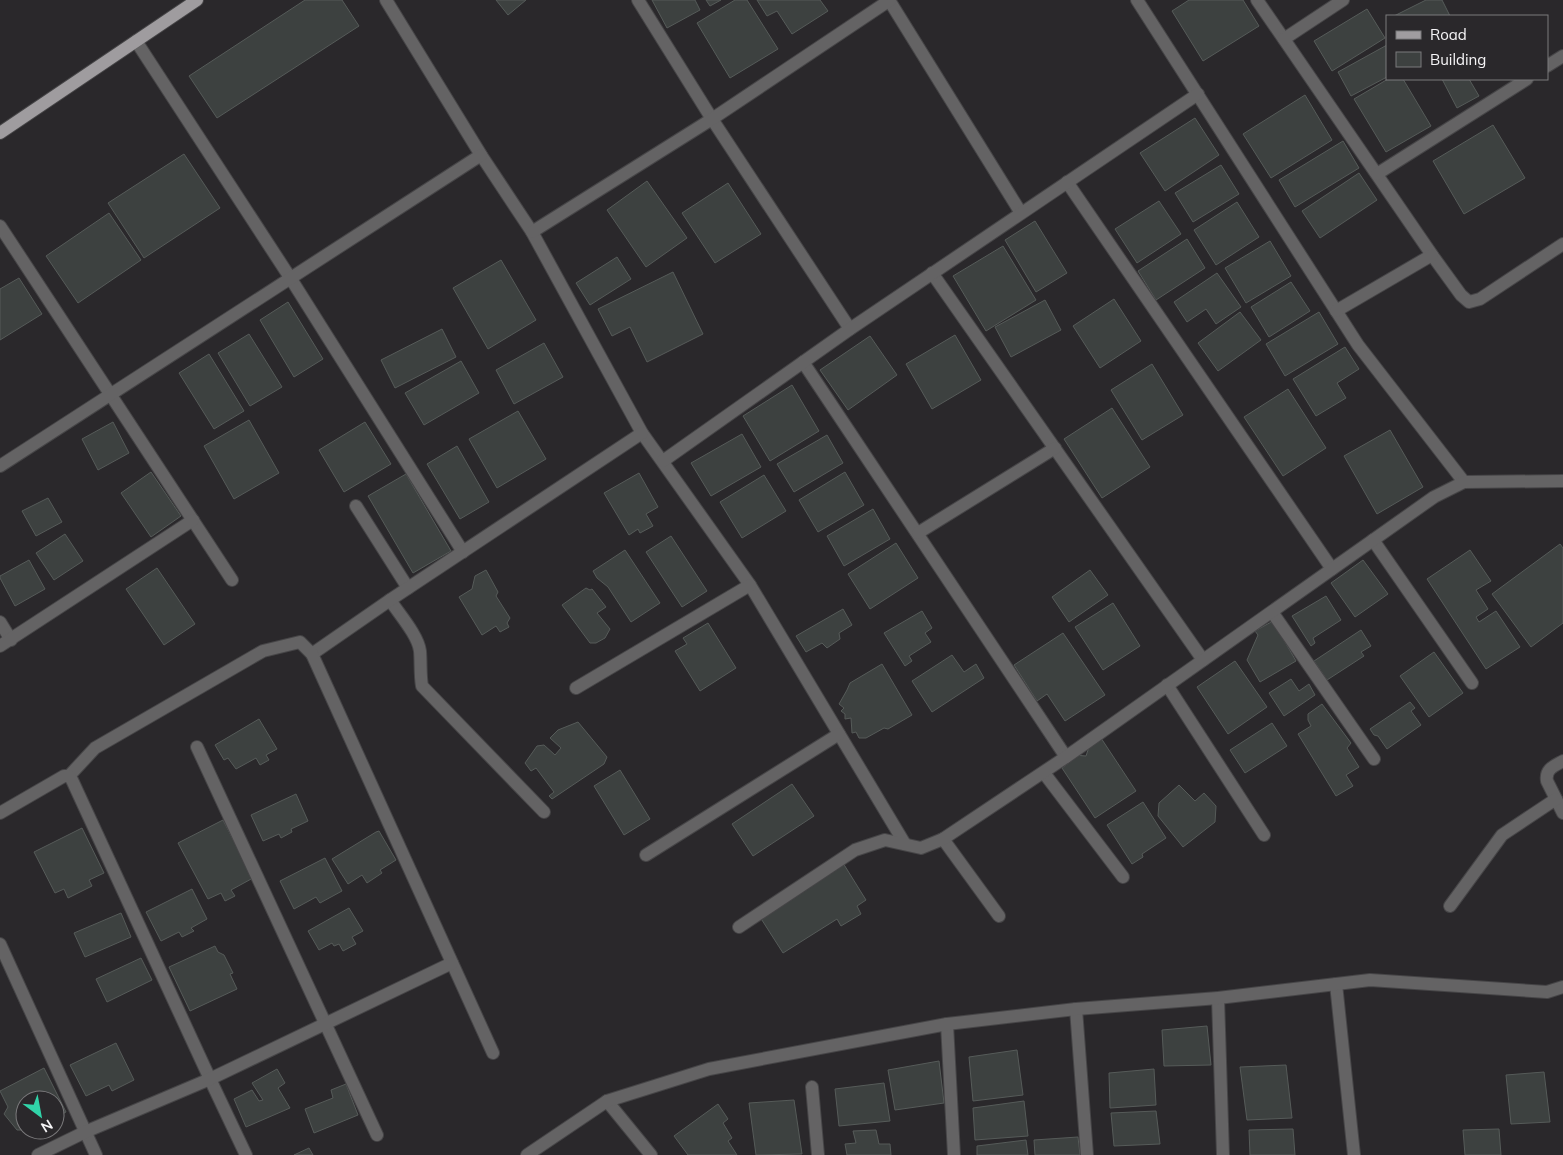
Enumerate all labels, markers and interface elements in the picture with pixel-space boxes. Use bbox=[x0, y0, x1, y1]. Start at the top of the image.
legend bbox=[1386, 15, 1548, 80]
text: Road bbox=[1430, 25, 1467, 44]
text: Building bbox=[1430, 50, 1486, 69]
north arrow bbox=[15, 1090, 65, 1140]
text: N bbox=[38, 1116, 56, 1136]

